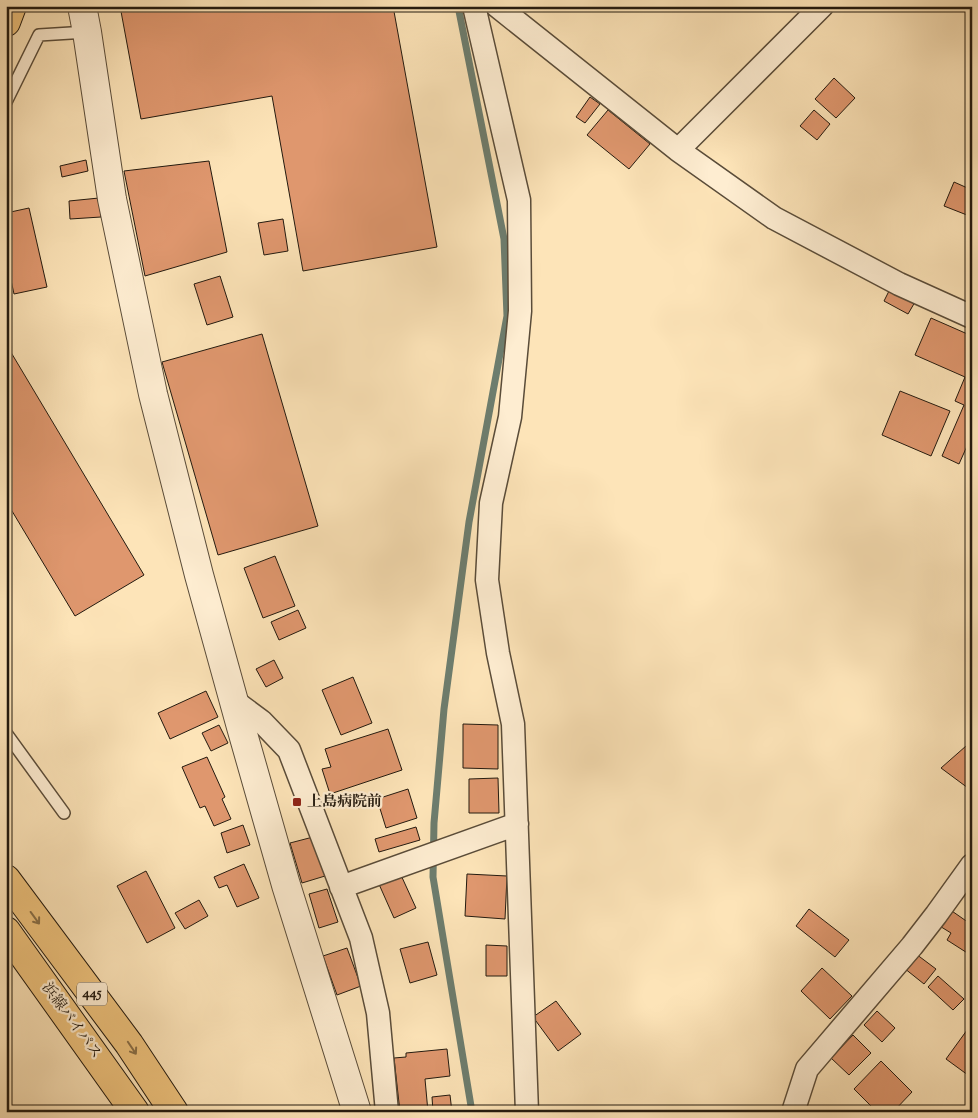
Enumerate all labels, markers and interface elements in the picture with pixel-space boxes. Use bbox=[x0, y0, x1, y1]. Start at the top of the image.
place label: 上島病院前 bbox=[307, 792, 382, 813]
marker: 上島病院前 bbox=[291, 796, 303, 808]
one-way arrow bbox=[29, 911, 40, 924]
street label: 浜線バイパス bbox=[36, 979, 106, 1063]
road number: 445 bbox=[77, 982, 107, 1006]
one-way arrow bbox=[127, 1041, 137, 1055]

